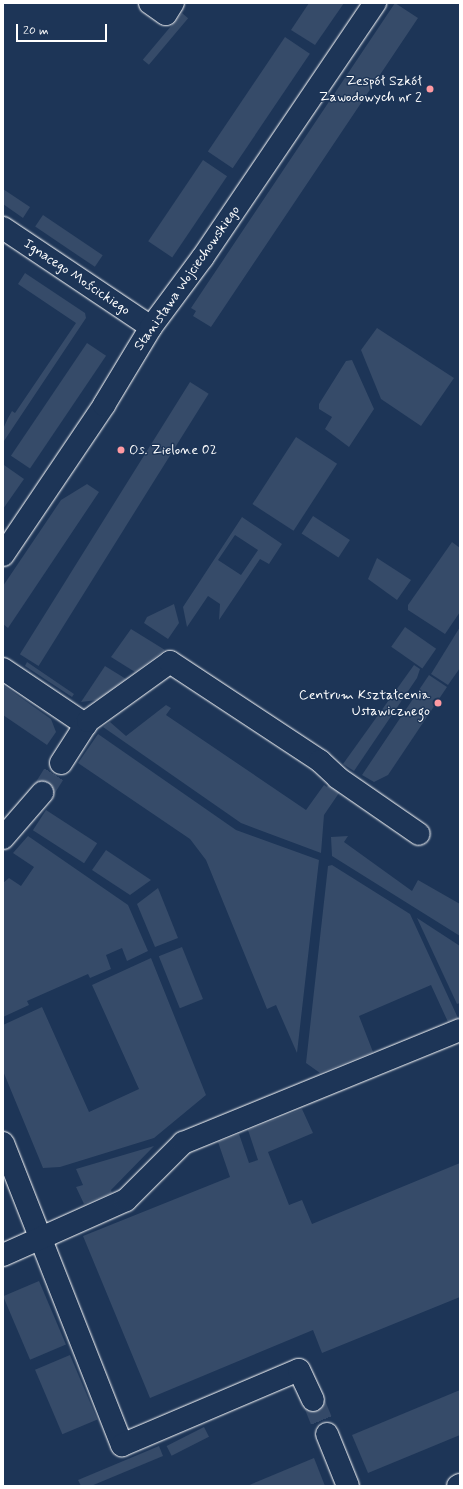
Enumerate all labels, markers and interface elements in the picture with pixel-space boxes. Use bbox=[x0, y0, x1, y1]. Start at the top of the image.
scale bar bbox=[18, 16, 109, 42]
text: 20 m bbox=[23, 23, 49, 39]
place label: Zespół Szkół Zawodowych nr 2 bbox=[319, 73, 422, 106]
marker: Zespół Szkół Zawodowych nr 2 bbox=[425, 84, 435, 94]
street label: Stanisława Wojciechowskiego bbox=[129, 201, 245, 355]
street label: Ignacego Mościckiego bbox=[21, 235, 133, 319]
place label: Os. Zielone 02 bbox=[129, 442, 217, 458]
marker: Os. Zielone 02 bbox=[116, 445, 126, 455]
place label: Centrum Kształcenia Ustawicznego bbox=[296, 687, 430, 720]
marker: Centrum Kształcenia Ustawicznego bbox=[433, 698, 443, 708]

